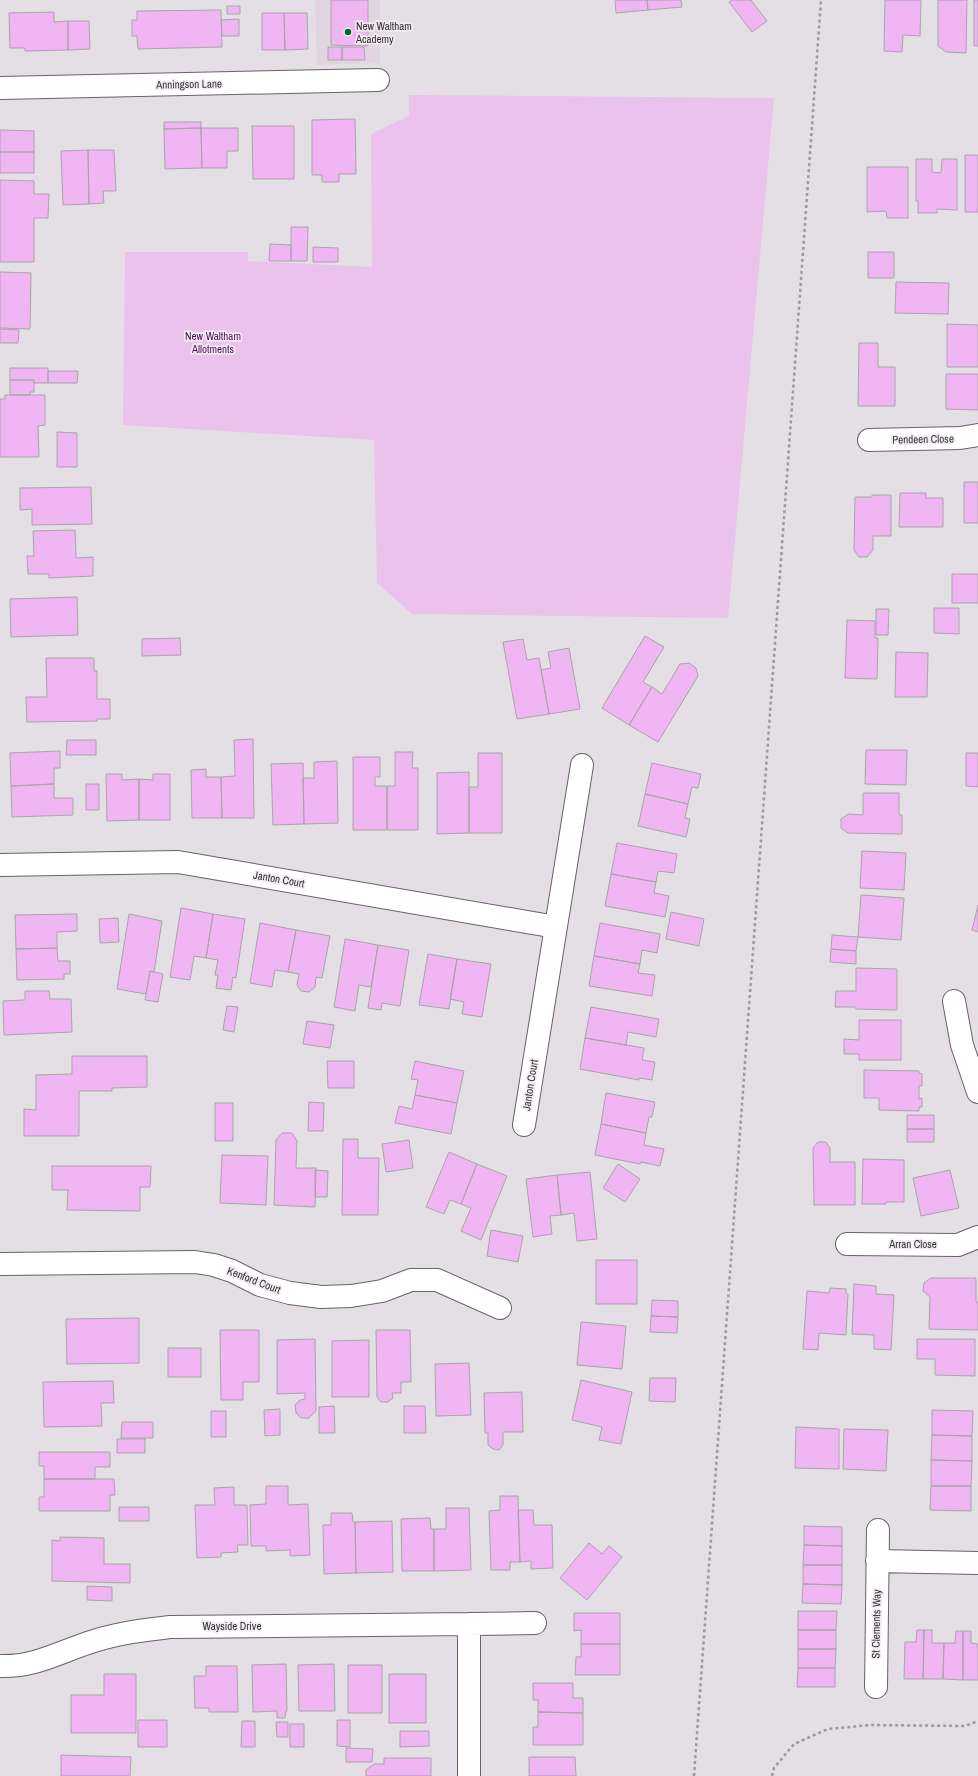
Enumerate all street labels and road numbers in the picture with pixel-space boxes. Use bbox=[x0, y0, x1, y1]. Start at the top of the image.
street label: Anningson Lane bbox=[155, 76, 222, 92]
street label: Pendeen Close bbox=[892, 431, 954, 447]
street label: Janton Court bbox=[252, 868, 306, 890]
street label: Janton Court bbox=[519, 1058, 541, 1112]
street label: Arran Close bbox=[888, 1237, 937, 1251]
street label: Kenford Court bbox=[225, 1263, 283, 1297]
street label: St Clements Way bbox=[868, 1589, 884, 1659]
street label: Wayside Drive bbox=[203, 1619, 261, 1633]

